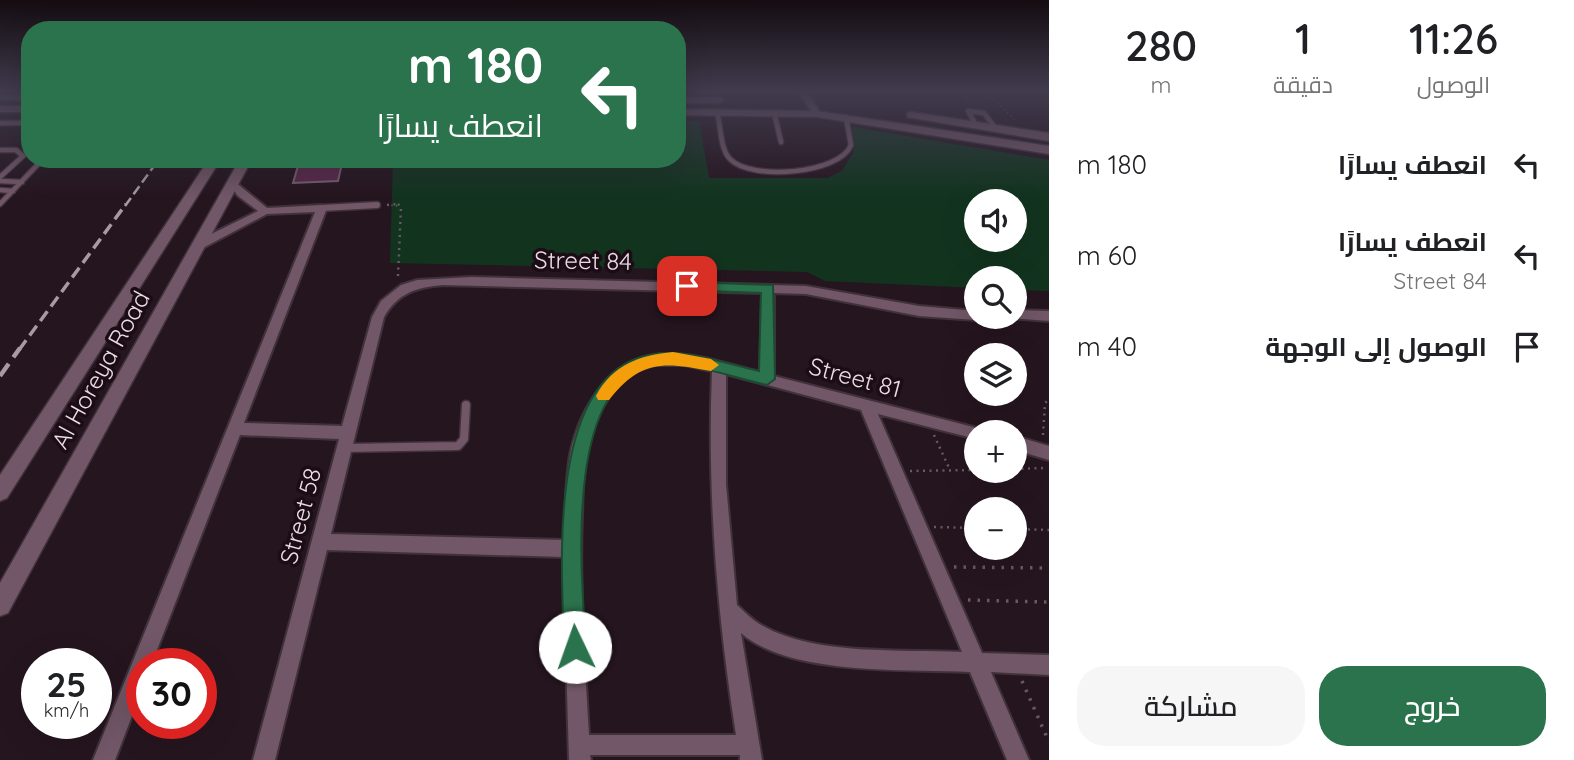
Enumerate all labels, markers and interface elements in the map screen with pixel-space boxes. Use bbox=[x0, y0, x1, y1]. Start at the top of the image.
text: 1 bbox=[1295, 12, 1311, 65]
text: 11:26 bbox=[1409, 12, 1498, 65]
text: 280 bbox=[1125, 19, 1197, 72]
text: 180 m bbox=[408, 34, 543, 95]
icon: left bbox=[567, 49, 658, 140]
text: m bbox=[1151, 70, 1172, 99]
text: دقيقة bbox=[1273, 70, 1333, 99]
text: الوصول bbox=[1417, 70, 1490, 99]
text: انعطف يسارًا bbox=[377, 105, 543, 145]
icon: left bbox=[1508, 146, 1546, 184]
text: 180 m bbox=[1077, 148, 1147, 181]
text: انعطف يسارًا bbox=[1338, 148, 1487, 181]
map controls bbox=[964, 189, 1027, 560]
button: sound bbox=[964, 189, 1027, 252]
text: انعطف يسارًا bbox=[1338, 225, 1487, 258]
icon: left bbox=[1508, 237, 1546, 275]
text: 60 m bbox=[1077, 239, 1137, 272]
street label: Street 84 bbox=[534, 244, 632, 276]
pin bbox=[657, 256, 717, 316]
button: search bbox=[964, 266, 1027, 329]
text: Street 84 bbox=[1393, 266, 1487, 295]
icon: arrive bbox=[668, 267, 706, 305]
street label: Al Horeya Road bbox=[44, 285, 156, 454]
icon: arrive bbox=[1508, 328, 1546, 366]
text: 40 m bbox=[1077, 330, 1137, 363]
text: الوصول إلى الوجهة bbox=[1265, 330, 1487, 363]
button: layers bbox=[964, 343, 1027, 406]
street label: Street 81 bbox=[806, 350, 905, 404]
button: + bbox=[964, 420, 1027, 483]
street label: Street 58 bbox=[273, 464, 327, 567]
button: − bbox=[964, 497, 1027, 560]
position arrow bbox=[538, 610, 612, 684]
speed limit sign: 30 bbox=[126, 648, 217, 739]
text: 25 bbox=[46, 662, 87, 706]
button: مشاركة bbox=[1077, 666, 1305, 746]
button: خروج bbox=[1319, 666, 1546, 746]
text: km/h bbox=[44, 699, 89, 722]

